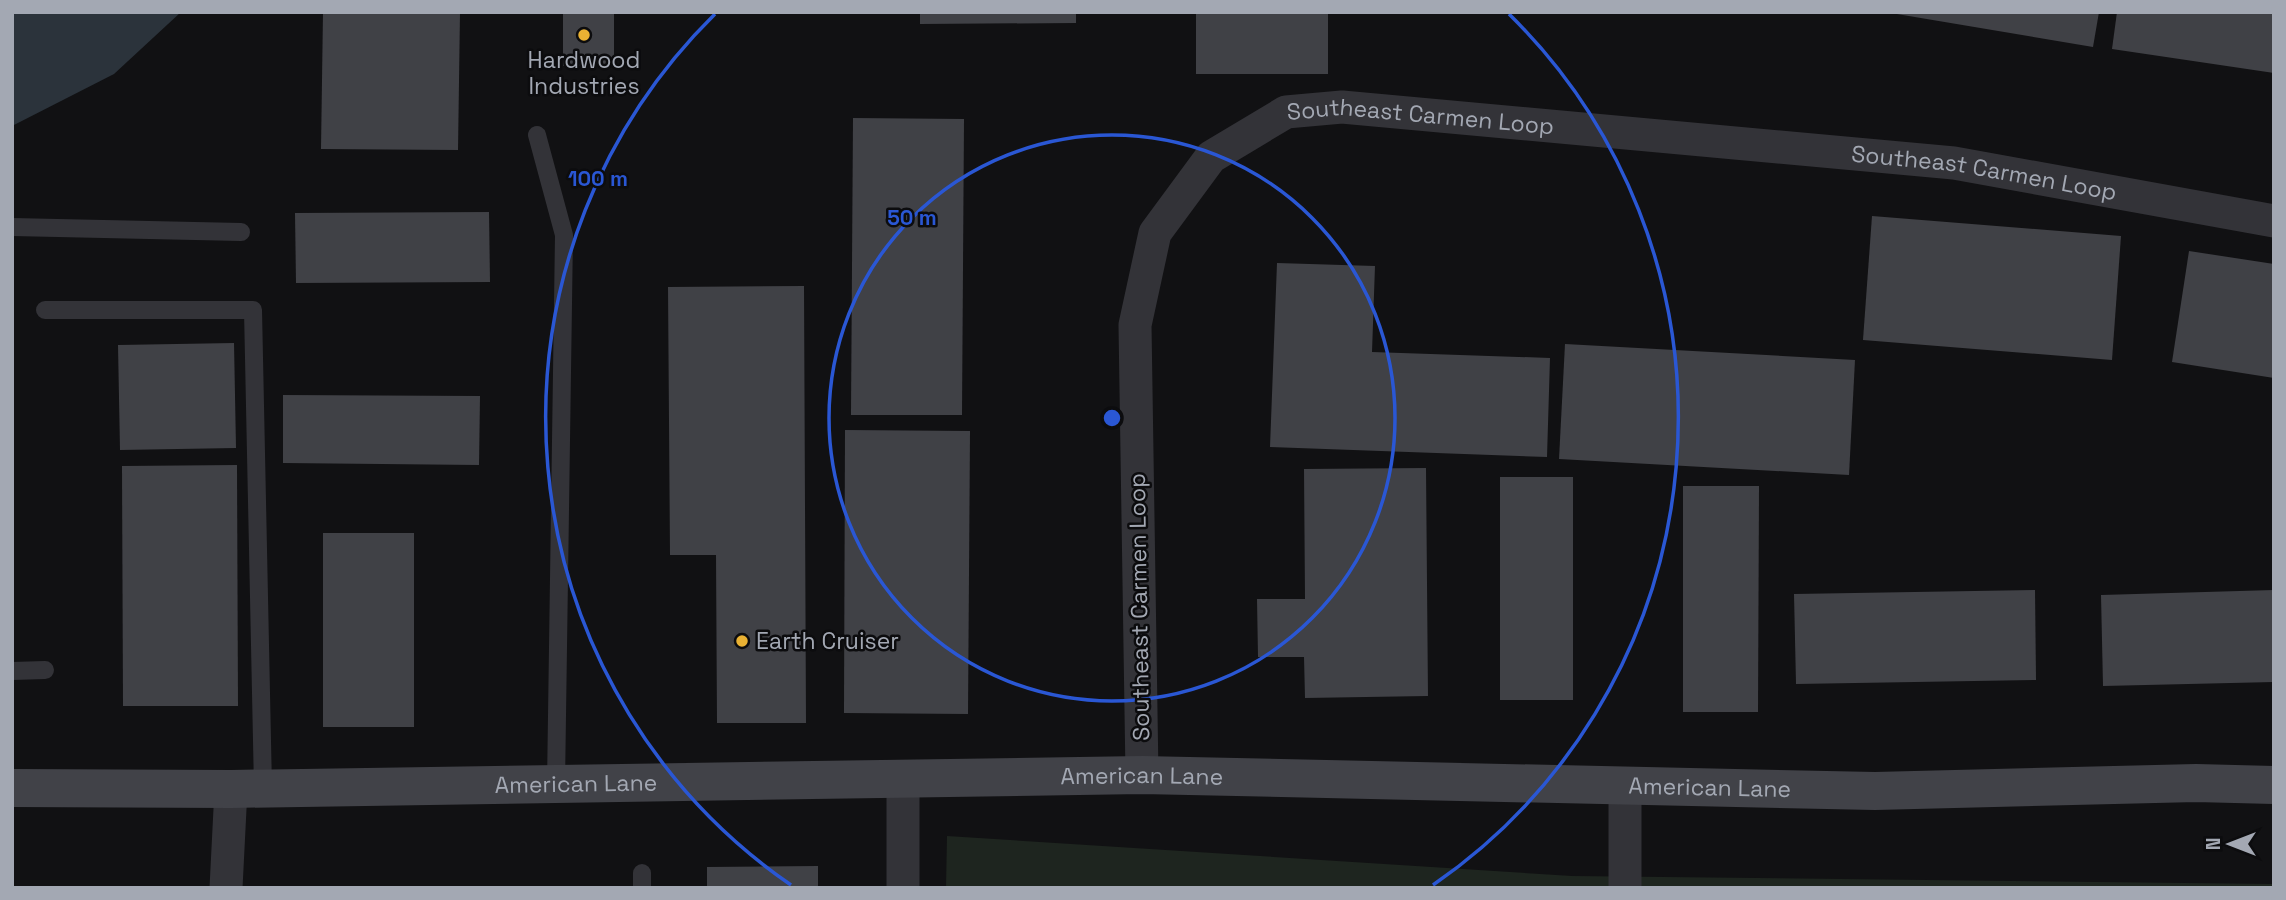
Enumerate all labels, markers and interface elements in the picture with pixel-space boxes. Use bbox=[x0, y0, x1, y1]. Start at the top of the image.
marker: Hardwood Industries bbox=[576, 27, 592, 43]
place label: Hardwood Industries bbox=[528, 45, 640, 101]
street label: Southeast Carmen Loop bbox=[1286, 92, 1555, 141]
street label: Southeast Carmen Loop bbox=[1850, 139, 2119, 207]
text: 100 m bbox=[568, 165, 628, 192]
text: 50 m bbox=[887, 204, 937, 231]
centre of rings bbox=[1100, 406, 1124, 430]
street label: Southeast Carmen Loop bbox=[1122, 473, 1156, 741]
place label: Earth Cruiser bbox=[756, 626, 899, 656]
marker: Earth Cruiser bbox=[734, 633, 750, 649]
street label: American Lane bbox=[1060, 760, 1224, 792]
street label: American Lane bbox=[494, 767, 658, 800]
street label: American Lane bbox=[1628, 771, 1791, 804]
north arrow bbox=[2195, 809, 2265, 879]
text: N bbox=[2201, 838, 2226, 850]

